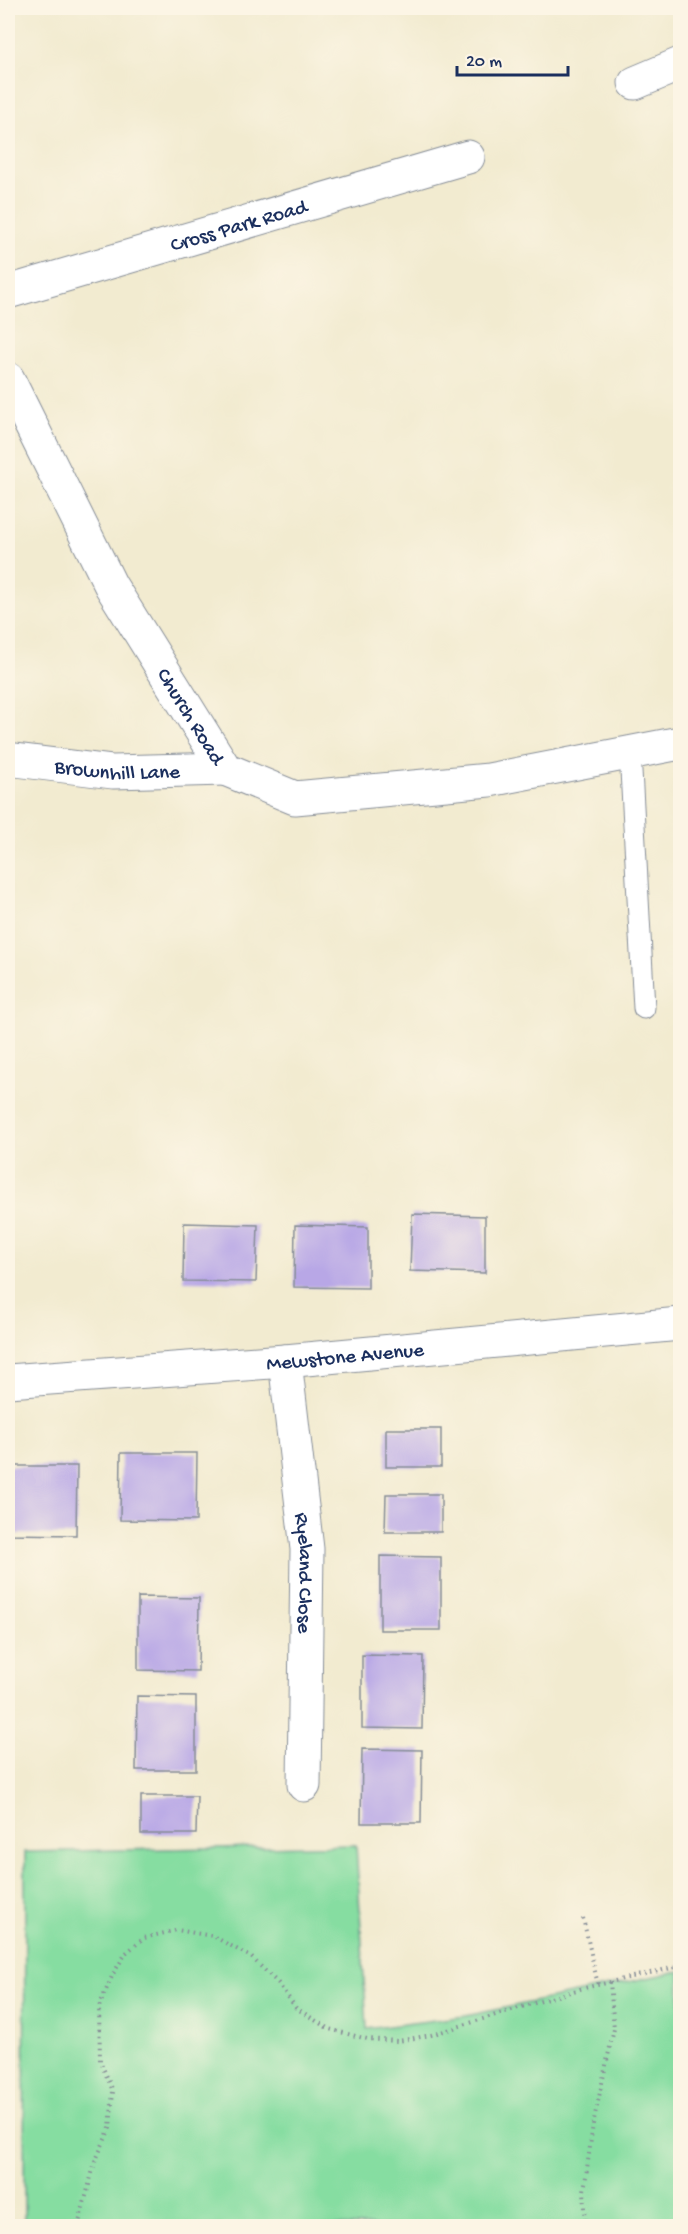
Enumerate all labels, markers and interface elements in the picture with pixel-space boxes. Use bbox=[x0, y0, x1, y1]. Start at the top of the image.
scale bar bbox=[457, 39, 568, 77]
text: 20 m bbox=[466, 52, 502, 73]
street label: Cross Park Road bbox=[168, 195, 312, 260]
street label: Church Road bbox=[149, 665, 229, 772]
street label: Brownhill Lane bbox=[52, 756, 182, 788]
street label: Mewstone Avenue bbox=[266, 1339, 426, 1378]
street label: Ryeland Close bbox=[287, 1511, 316, 1635]

